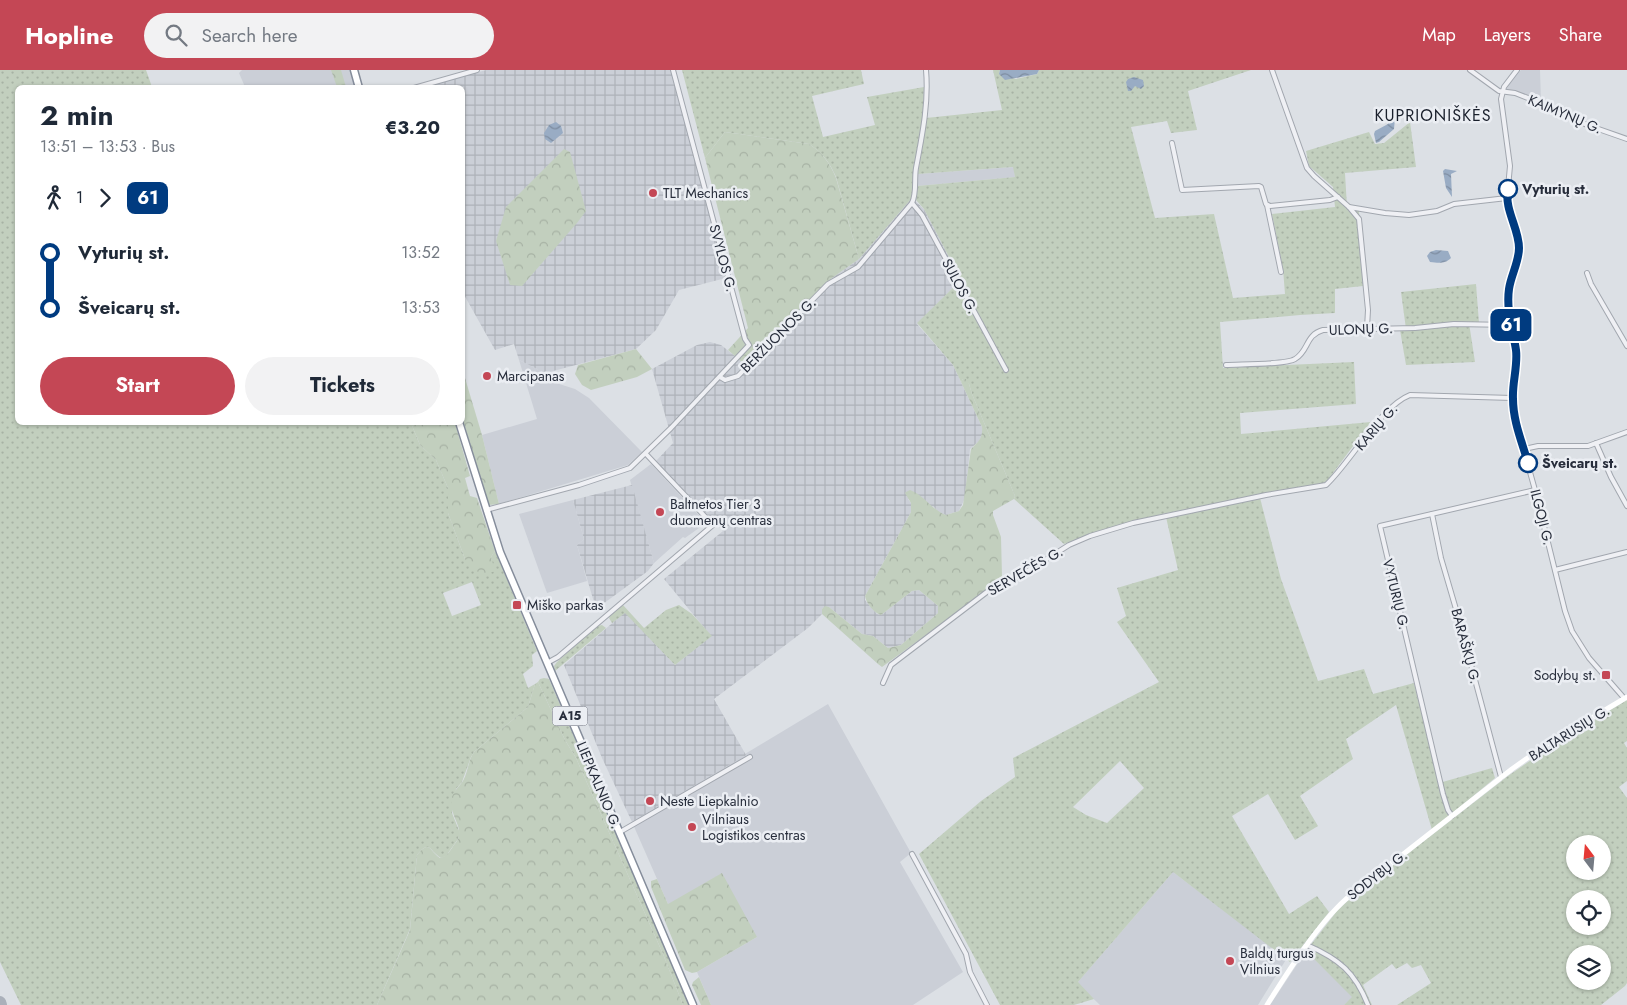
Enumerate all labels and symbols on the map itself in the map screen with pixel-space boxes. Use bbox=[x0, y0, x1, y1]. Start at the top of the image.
street label: KAIMYNŲ G. bbox=[1525, 90, 1605, 138]
district label: KUPRIONIŠKĖS bbox=[1374, 104, 1492, 127]
marker: Vyturių st. bbox=[1498, 179, 1518, 199]
place label: Vyturių st. bbox=[1521, 179, 1589, 199]
place label: TLT Mechanics bbox=[663, 183, 749, 203]
marker: TLT Mechanics bbox=[647, 187, 659, 199]
street label: SVYLOS G. bbox=[704, 222, 742, 294]
street label: SULOS G. bbox=[937, 255, 983, 317]
street label: BERŽUONOS G. bbox=[736, 293, 820, 377]
line badge: 61 bbox=[1488, 309, 1534, 341]
street label: ULONŲ G. bbox=[1329, 318, 1393, 340]
place label: Marcipanas bbox=[497, 366, 565, 386]
marker: Marcipanas bbox=[481, 370, 493, 382]
street label: KARIŲ G. bbox=[1350, 399, 1402, 455]
marker: Šveicarų st. bbox=[1518, 453, 1538, 473]
place label: Šveicarų st. bbox=[1542, 453, 1618, 473]
street label: ILGOJI G. bbox=[1525, 487, 1559, 547]
place label: Baltnetos Tier 3 duomenų centras bbox=[670, 494, 772, 530]
marker: Baltnetos Tier 3 duomenų centras bbox=[654, 506, 666, 518]
street label: SERVEČĖS G. bbox=[984, 541, 1066, 601]
street label: VYTURIŲ G. bbox=[1378, 557, 1414, 631]
place label: Miško parkas bbox=[527, 595, 604, 615]
marker: Miško parkas bbox=[511, 599, 523, 611]
street label: BARAŠKŲ G. bbox=[1446, 606, 1486, 686]
place label: Sodybų st. bbox=[1534, 665, 1596, 685]
marker: Sodybų st. bbox=[1600, 669, 1612, 681]
street label: BALTARUSIŲ G. bbox=[1525, 700, 1613, 766]
road number: A15 bbox=[552, 706, 588, 726]
street label: LIEPKALNIO G. bbox=[572, 738, 626, 832]
place label: Neste Liepkalnio bbox=[660, 791, 759, 811]
marker: Neste Liepkalnio bbox=[644, 795, 656, 807]
place label: Vilniaus Logistikos centras bbox=[702, 809, 806, 845]
marker: Vilniaus Logistikos centras bbox=[686, 821, 698, 833]
north arrow bbox=[1566, 835, 1611, 880]
street label: SODYBŲ G. bbox=[1343, 845, 1411, 905]
place label: Baldų turgus Vilnius bbox=[1240, 943, 1314, 979]
marker: Baldų turgus Vilnius bbox=[1224, 955, 1236, 967]

